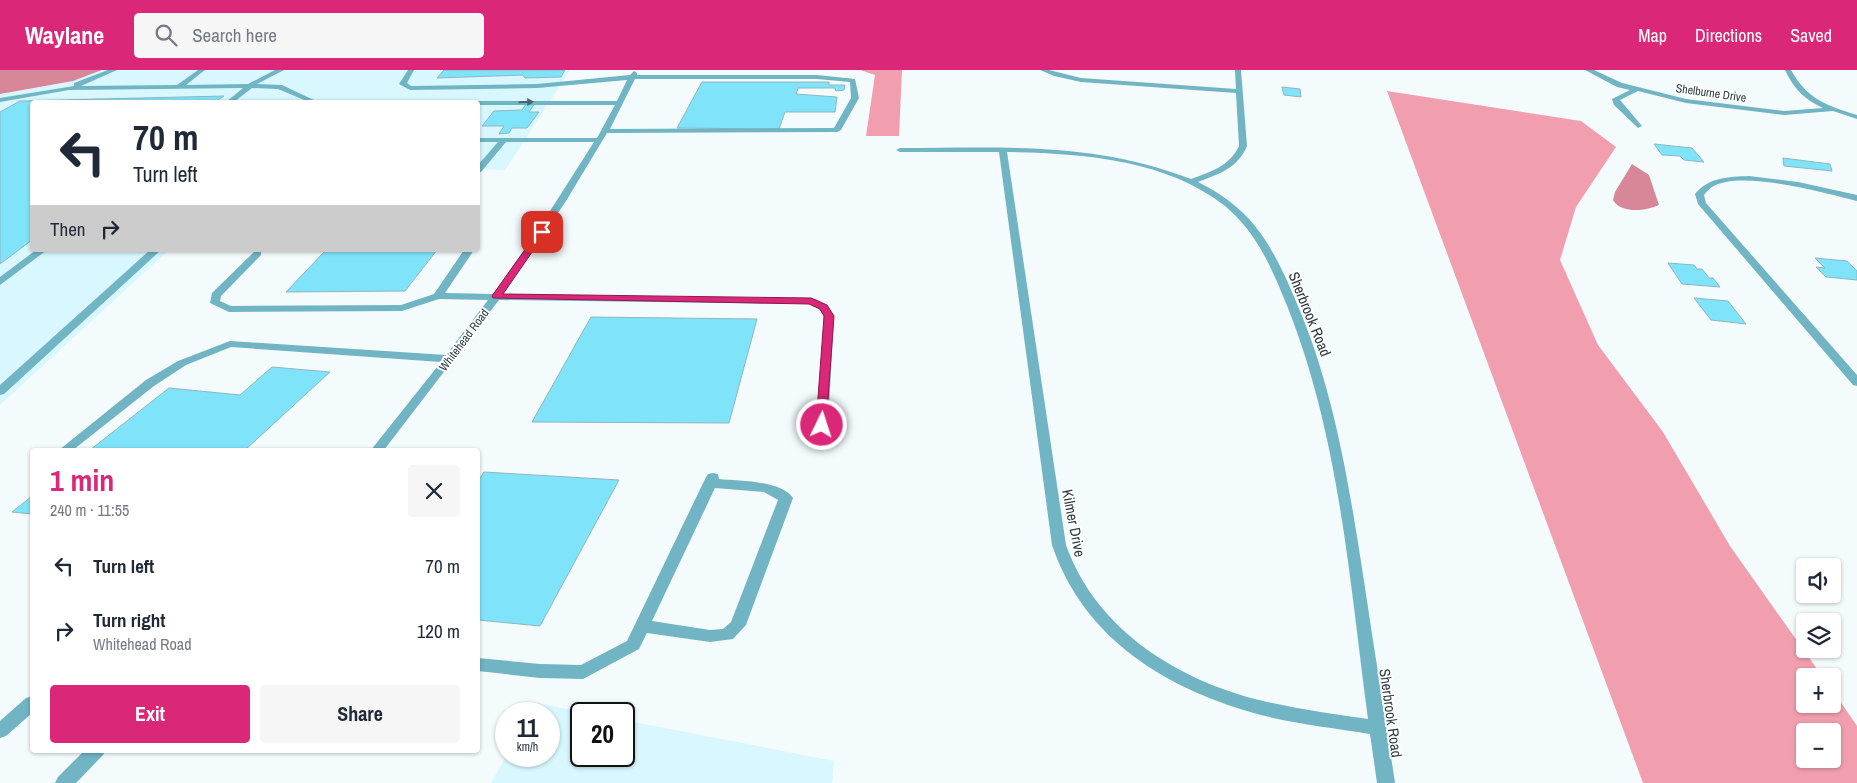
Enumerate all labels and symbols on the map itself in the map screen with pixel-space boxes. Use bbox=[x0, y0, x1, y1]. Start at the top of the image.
street label: Shelburne Drive bbox=[1675, 80, 1747, 106]
one-way arrow bbox=[518, 98, 534, 106]
pin bbox=[521, 211, 563, 253]
street label: Sherbrook Road bbox=[1283, 269, 1337, 359]
street label: Whitehead Road bbox=[435, 306, 493, 374]
position arrow bbox=[795, 398, 847, 450]
street label: Kilmer Drive bbox=[1057, 487, 1091, 559]
street label: Sherbrook Road bbox=[1374, 667, 1408, 759]
speed limit sign: 20 bbox=[570, 702, 635, 767]

